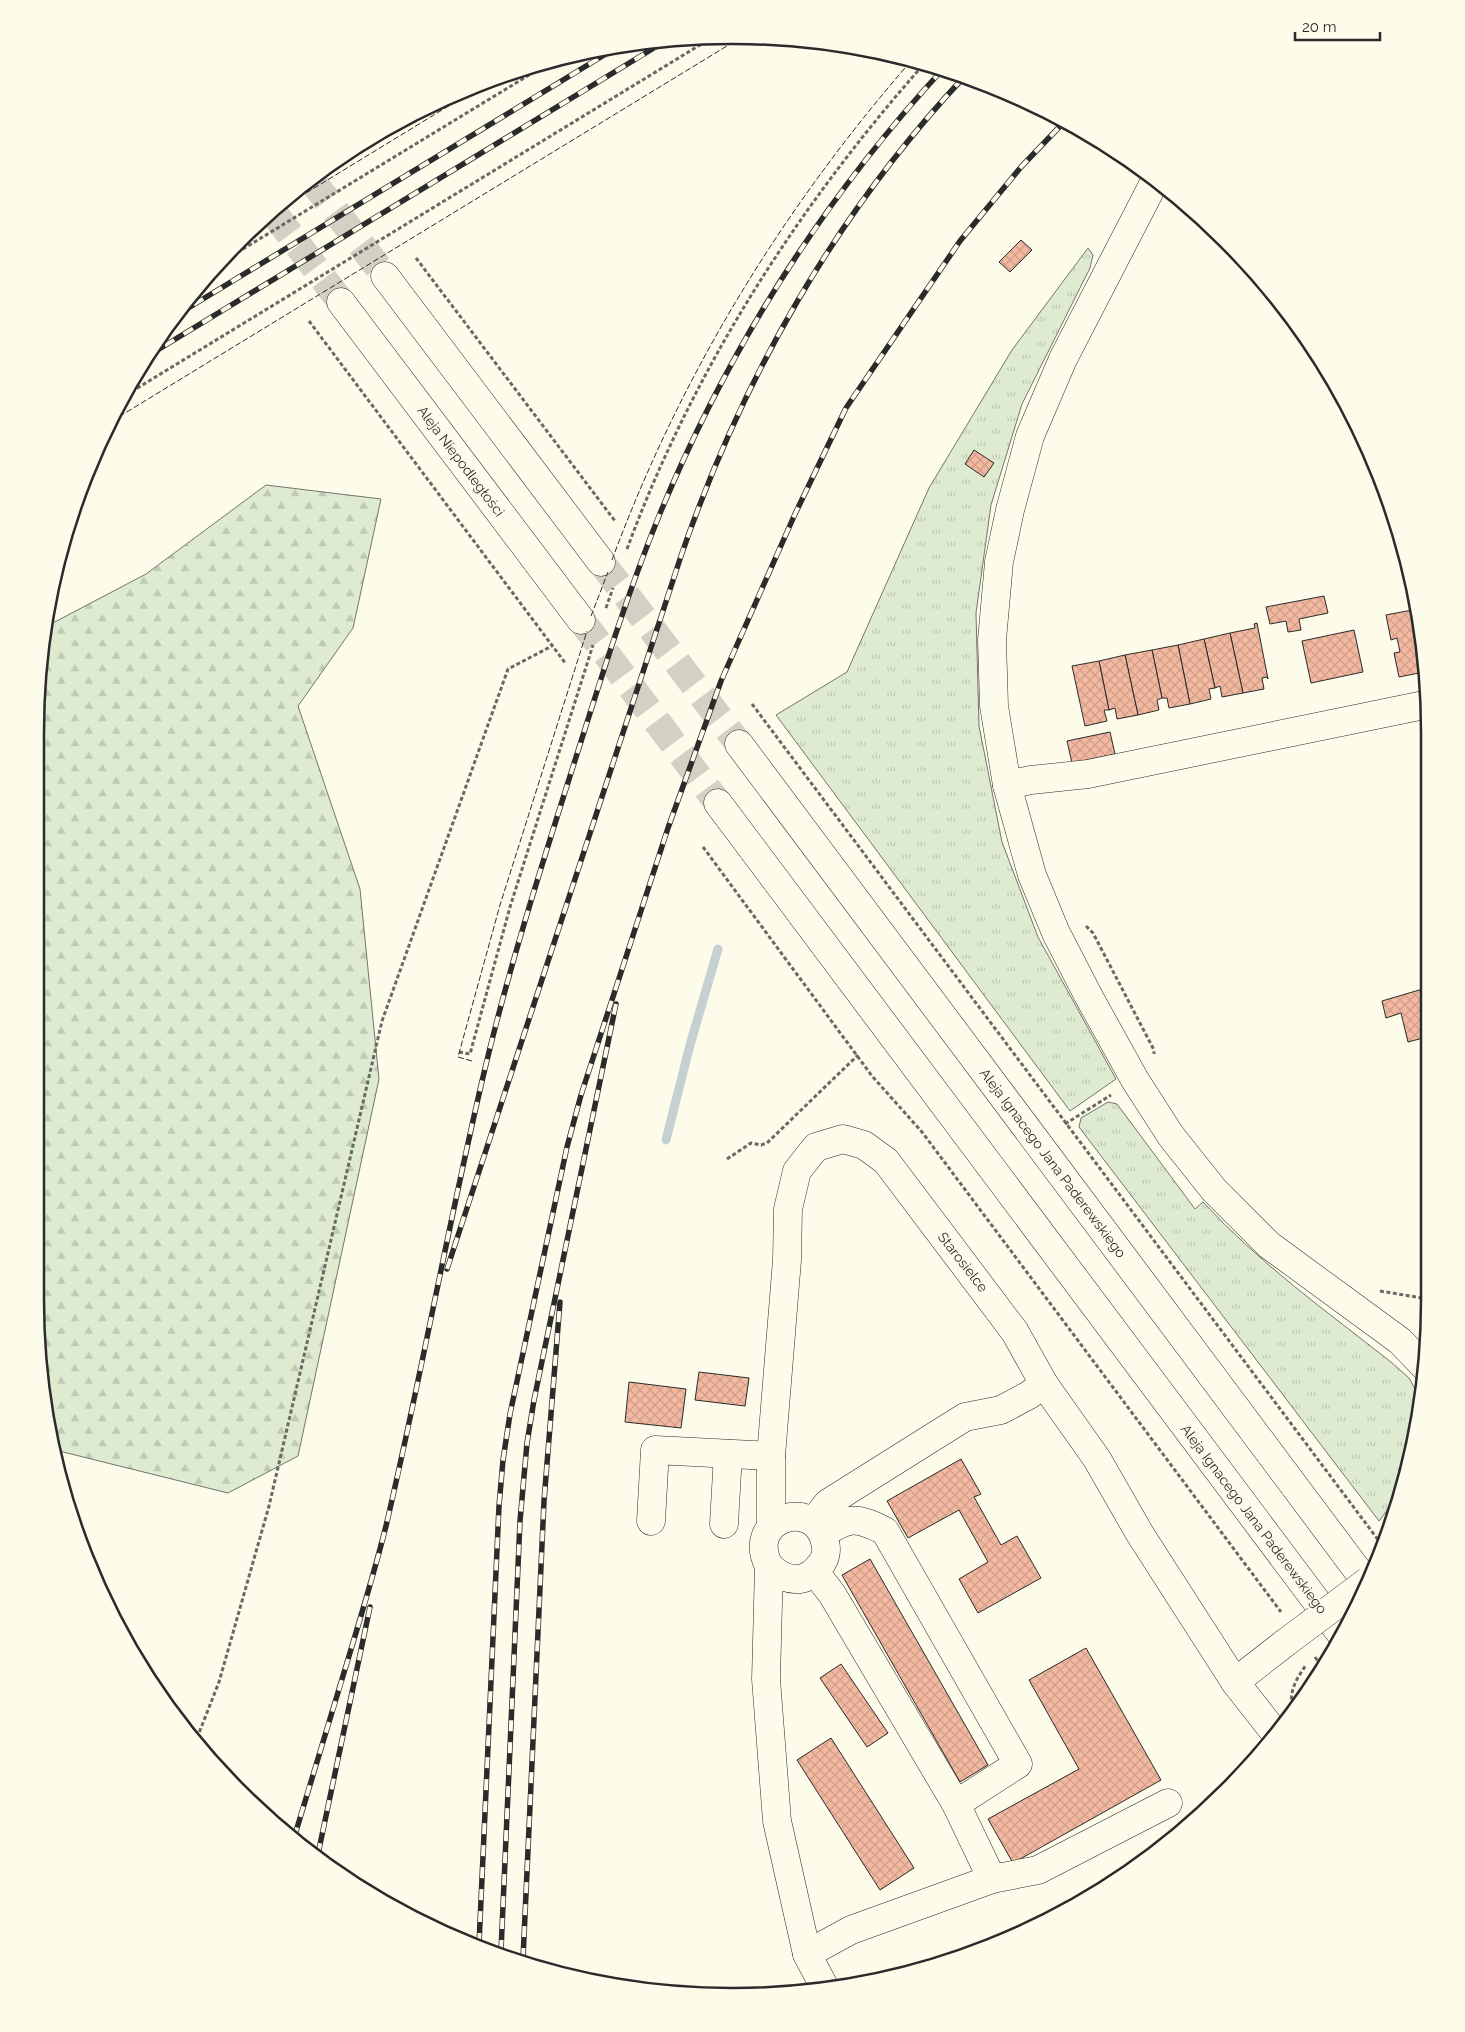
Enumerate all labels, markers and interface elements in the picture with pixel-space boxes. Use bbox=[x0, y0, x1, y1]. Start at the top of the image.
scale bar bbox=[1295, 10, 1380, 42]
text: 20 m bbox=[1302, 18, 1337, 36]
street label: Aleja Niepodległości bbox=[414, 403, 508, 519]
street label: Aleja Ignacego Jana Paderewskiego bbox=[977, 1065, 1129, 1261]
street label: Starosielce bbox=[935, 1229, 991, 1295]
street label: Aleja Ignacego Jana Paderewskiego bbox=[1178, 1421, 1330, 1617]

